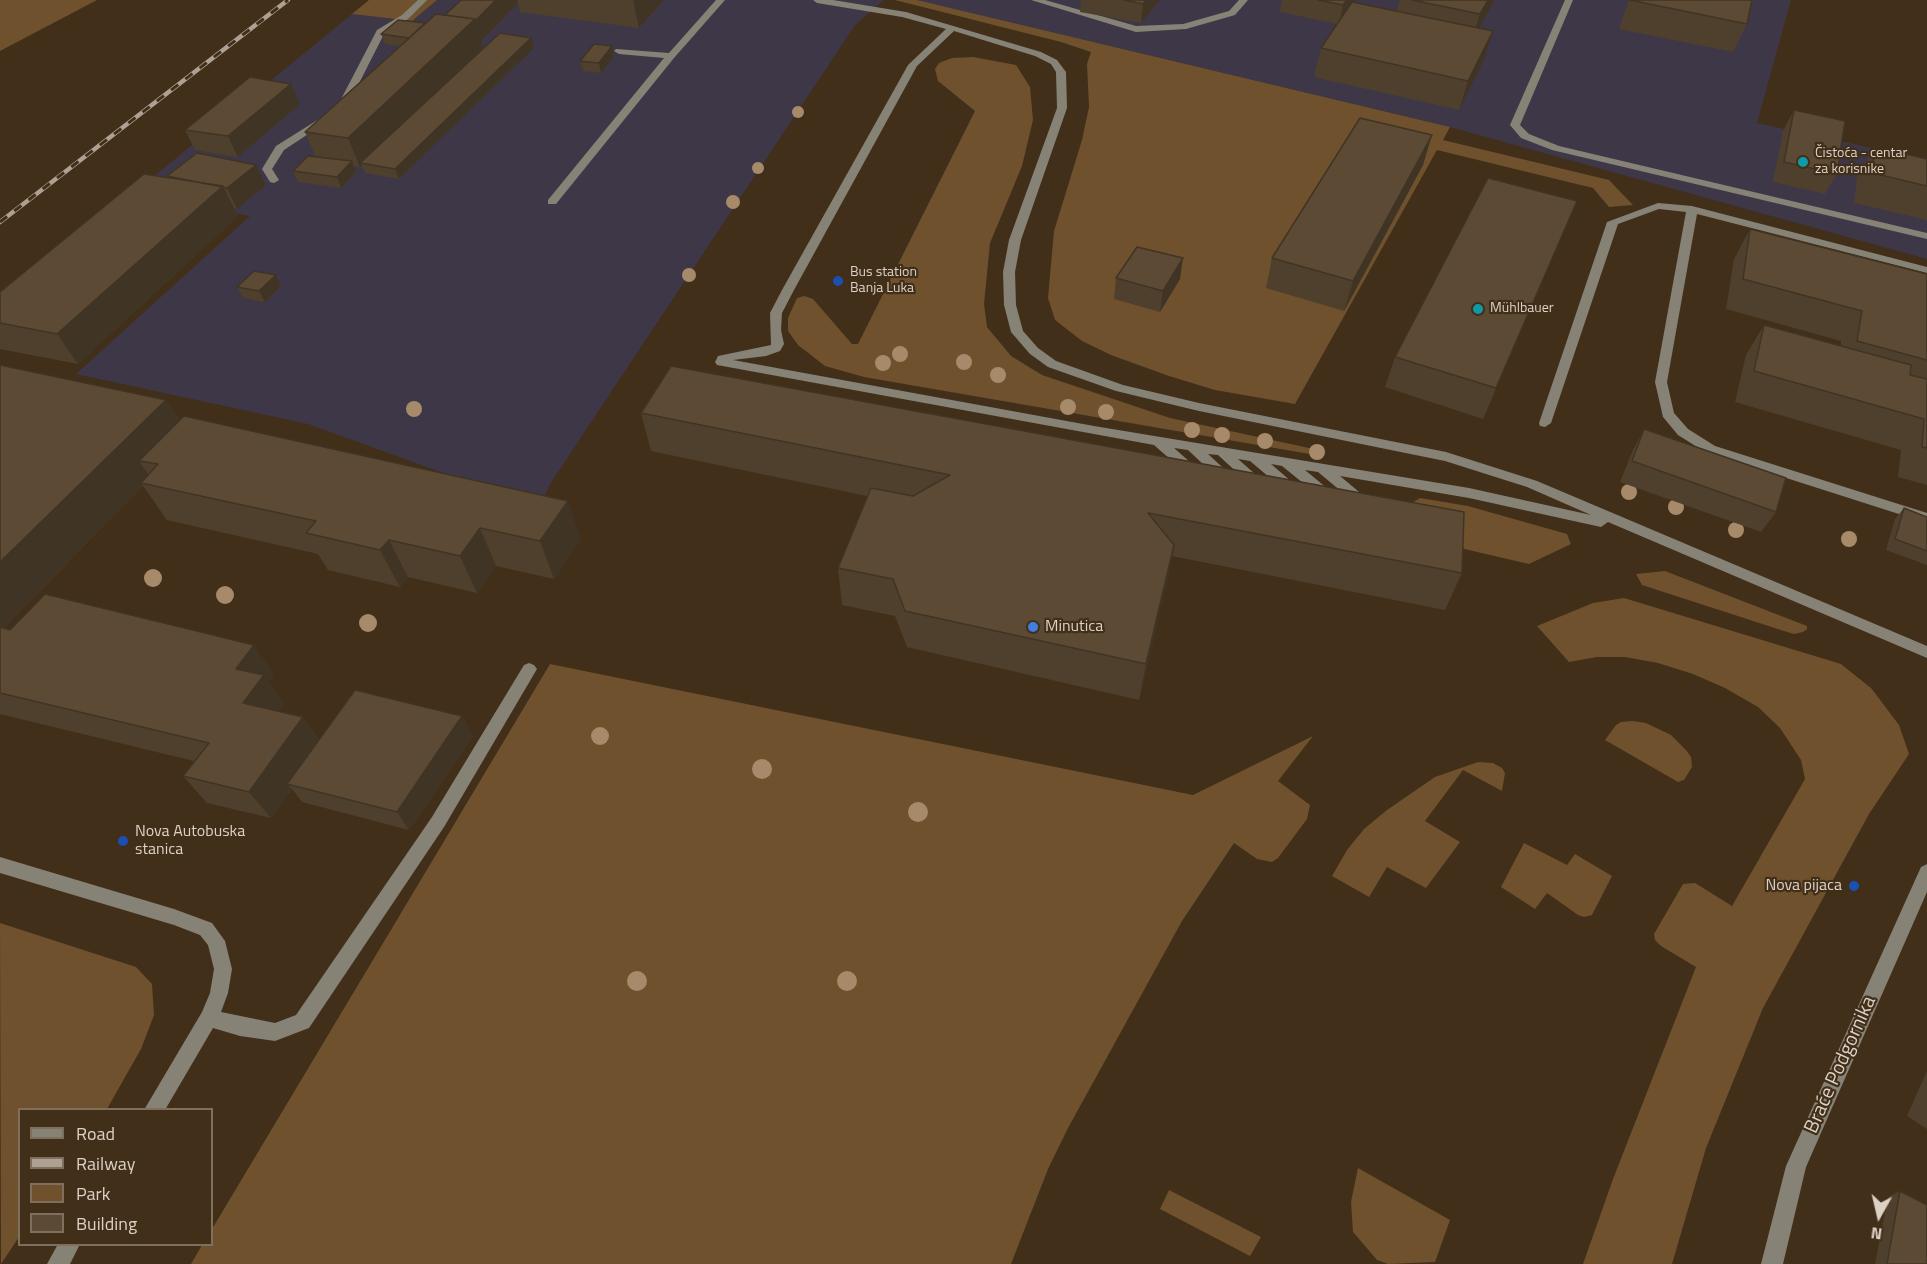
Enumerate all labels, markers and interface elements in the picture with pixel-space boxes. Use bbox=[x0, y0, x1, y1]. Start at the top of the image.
place label: Čistoća - centar za korisnike bbox=[1815, 146, 1907, 178]
marker: Čistoća - centar za korisnike bbox=[1796, 155, 1810, 169]
place label: Bus station Banja Luka bbox=[850, 265, 917, 298]
marker: Bus station Banja Luka bbox=[831, 274, 845, 288]
place label: Mühlbauer bbox=[1490, 301, 1554, 317]
marker: Mühlbauer bbox=[1471, 302, 1485, 316]
place label: Minutica bbox=[1045, 617, 1103, 637]
marker: Minutica bbox=[1026, 620, 1040, 634]
place label: Nova Autobuska stanica bbox=[135, 822, 245, 860]
marker: Nova Autobuska stanica bbox=[116, 834, 130, 848]
place label: Nova pijaca bbox=[1765, 876, 1842, 896]
marker: Nova pijaca bbox=[1847, 879, 1861, 893]
street label: Braće Podgornika bbox=[1800, 993, 1882, 1137]
legend bbox=[18, 1108, 213, 1246]
text: Road bbox=[76, 1120, 115, 1147]
text: Railway bbox=[76, 1150, 135, 1177]
text: Park bbox=[76, 1180, 110, 1207]
north arrow bbox=[1849, 1186, 1909, 1246]
text: Building bbox=[76, 1210, 137, 1237]
text: N bbox=[1869, 1221, 1884, 1246]

